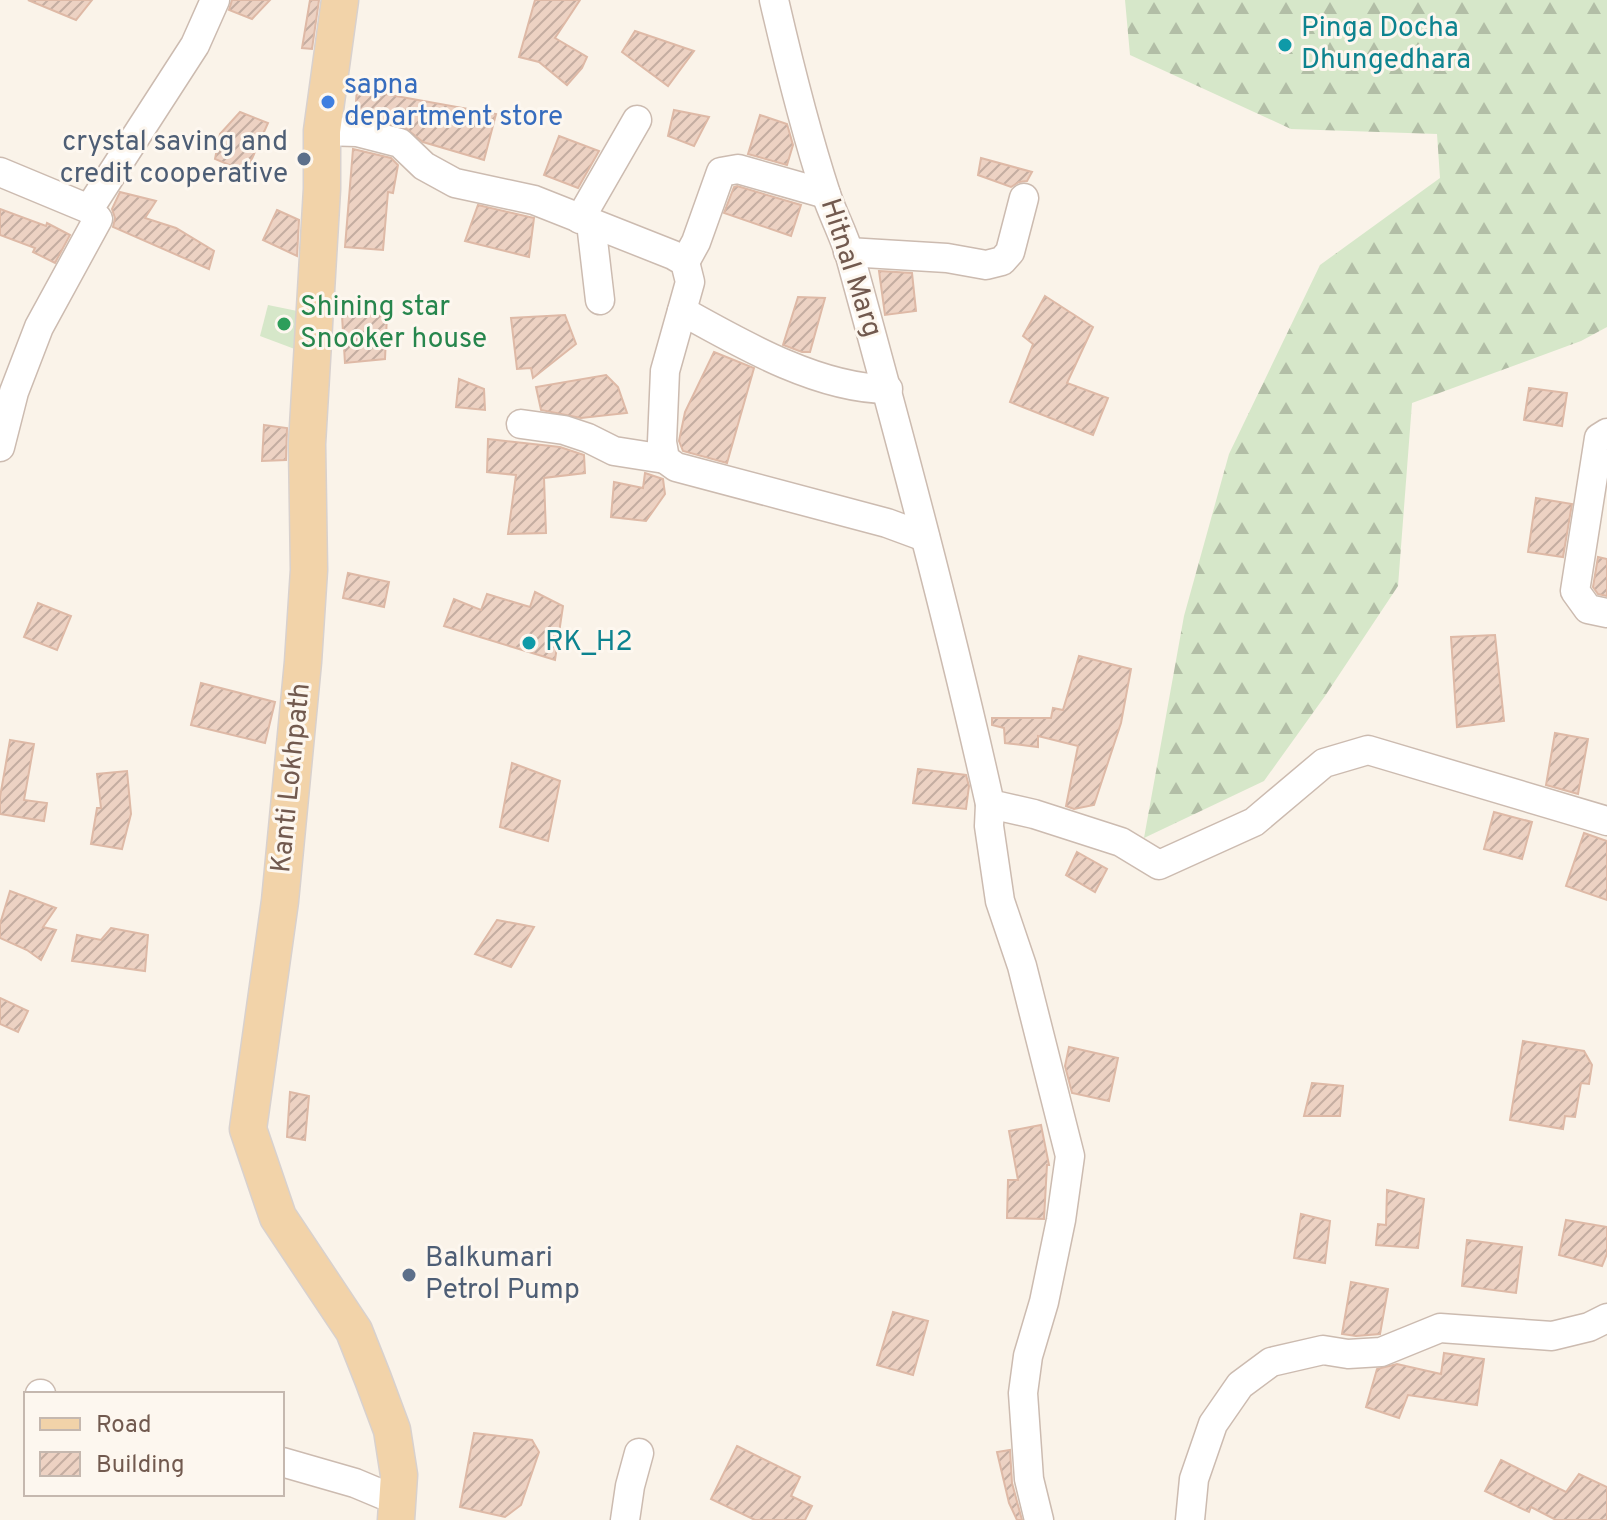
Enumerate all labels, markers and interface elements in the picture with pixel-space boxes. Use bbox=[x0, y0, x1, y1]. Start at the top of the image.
place label: Pinga Docha Dhungedhara bbox=[1301, 11, 1471, 79]
marker: Pinga Docha Dhungedhara bbox=[1276, 36, 1294, 54]
place label: sapna department store bbox=[344, 68, 563, 136]
marker: sapna department store bbox=[319, 93, 337, 111]
place label: crystal saving and credit cooperative bbox=[60, 125, 288, 193]
marker: crystal saving and credit cooperative bbox=[295, 150, 313, 168]
street label: Hitnal Marg bbox=[811, 194, 889, 342]
place label: Shining star Snooker house bbox=[300, 290, 487, 358]
marker: Shining star Snooker house bbox=[275, 315, 293, 333]
place label: RK_H2 bbox=[545, 625, 633, 661]
marker: RK_H2 bbox=[520, 634, 538, 652]
street label: Kanti Lokhpath bbox=[264, 681, 320, 875]
place label: Balkumari Petrol Pump bbox=[425, 1241, 580, 1309]
marker: Balkumari Petrol Pump bbox=[400, 1266, 418, 1284]
legend bbox=[24, 1392, 284, 1496]
text: Road bbox=[96, 1411, 152, 1441]
text: Building bbox=[96, 1451, 185, 1481]

